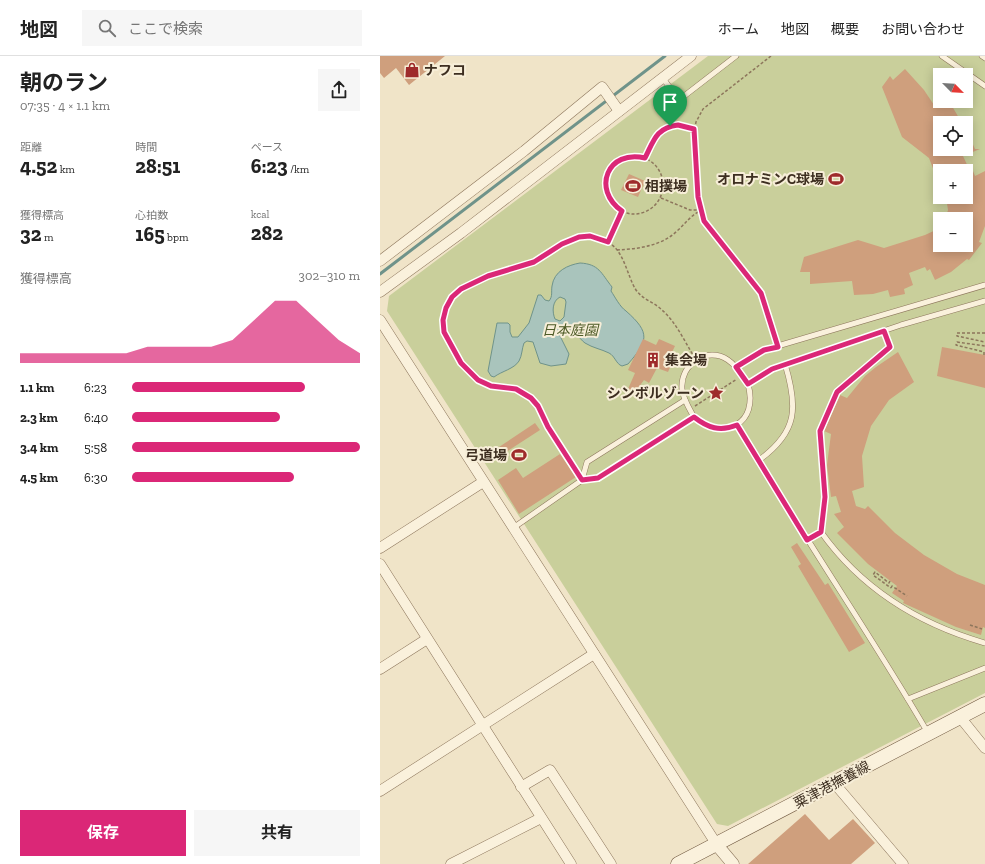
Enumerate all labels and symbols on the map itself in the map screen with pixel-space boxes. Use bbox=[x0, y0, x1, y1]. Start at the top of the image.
shop icon: ナフコ bbox=[403, 61, 421, 79]
place label: ナフコ bbox=[424, 62, 466, 79]
north arrow bbox=[933, 68, 973, 108]
pin bbox=[653, 85, 687, 126]
sports icon: オロナミンC球場 bbox=[827, 170, 845, 188]
place label: オロナミンC球場 bbox=[717, 171, 824, 188]
sports icon: 相撲場 bbox=[624, 177, 642, 195]
place label: 相撲場 bbox=[645, 178, 687, 195]
park label: 日本庭園 bbox=[542, 322, 600, 339]
building icon: 集会場 bbox=[644, 351, 662, 369]
place label: 集会場 bbox=[665, 352, 707, 369]
place icon: シンボルゾーン bbox=[707, 384, 725, 402]
place label: シンボルゾーン bbox=[607, 385, 704, 402]
sports icon: 弓道場 bbox=[510, 446, 528, 464]
place label: 弓道場 bbox=[465, 447, 507, 464]
street label: 粟津港撫養線 bbox=[791, 758, 873, 812]

